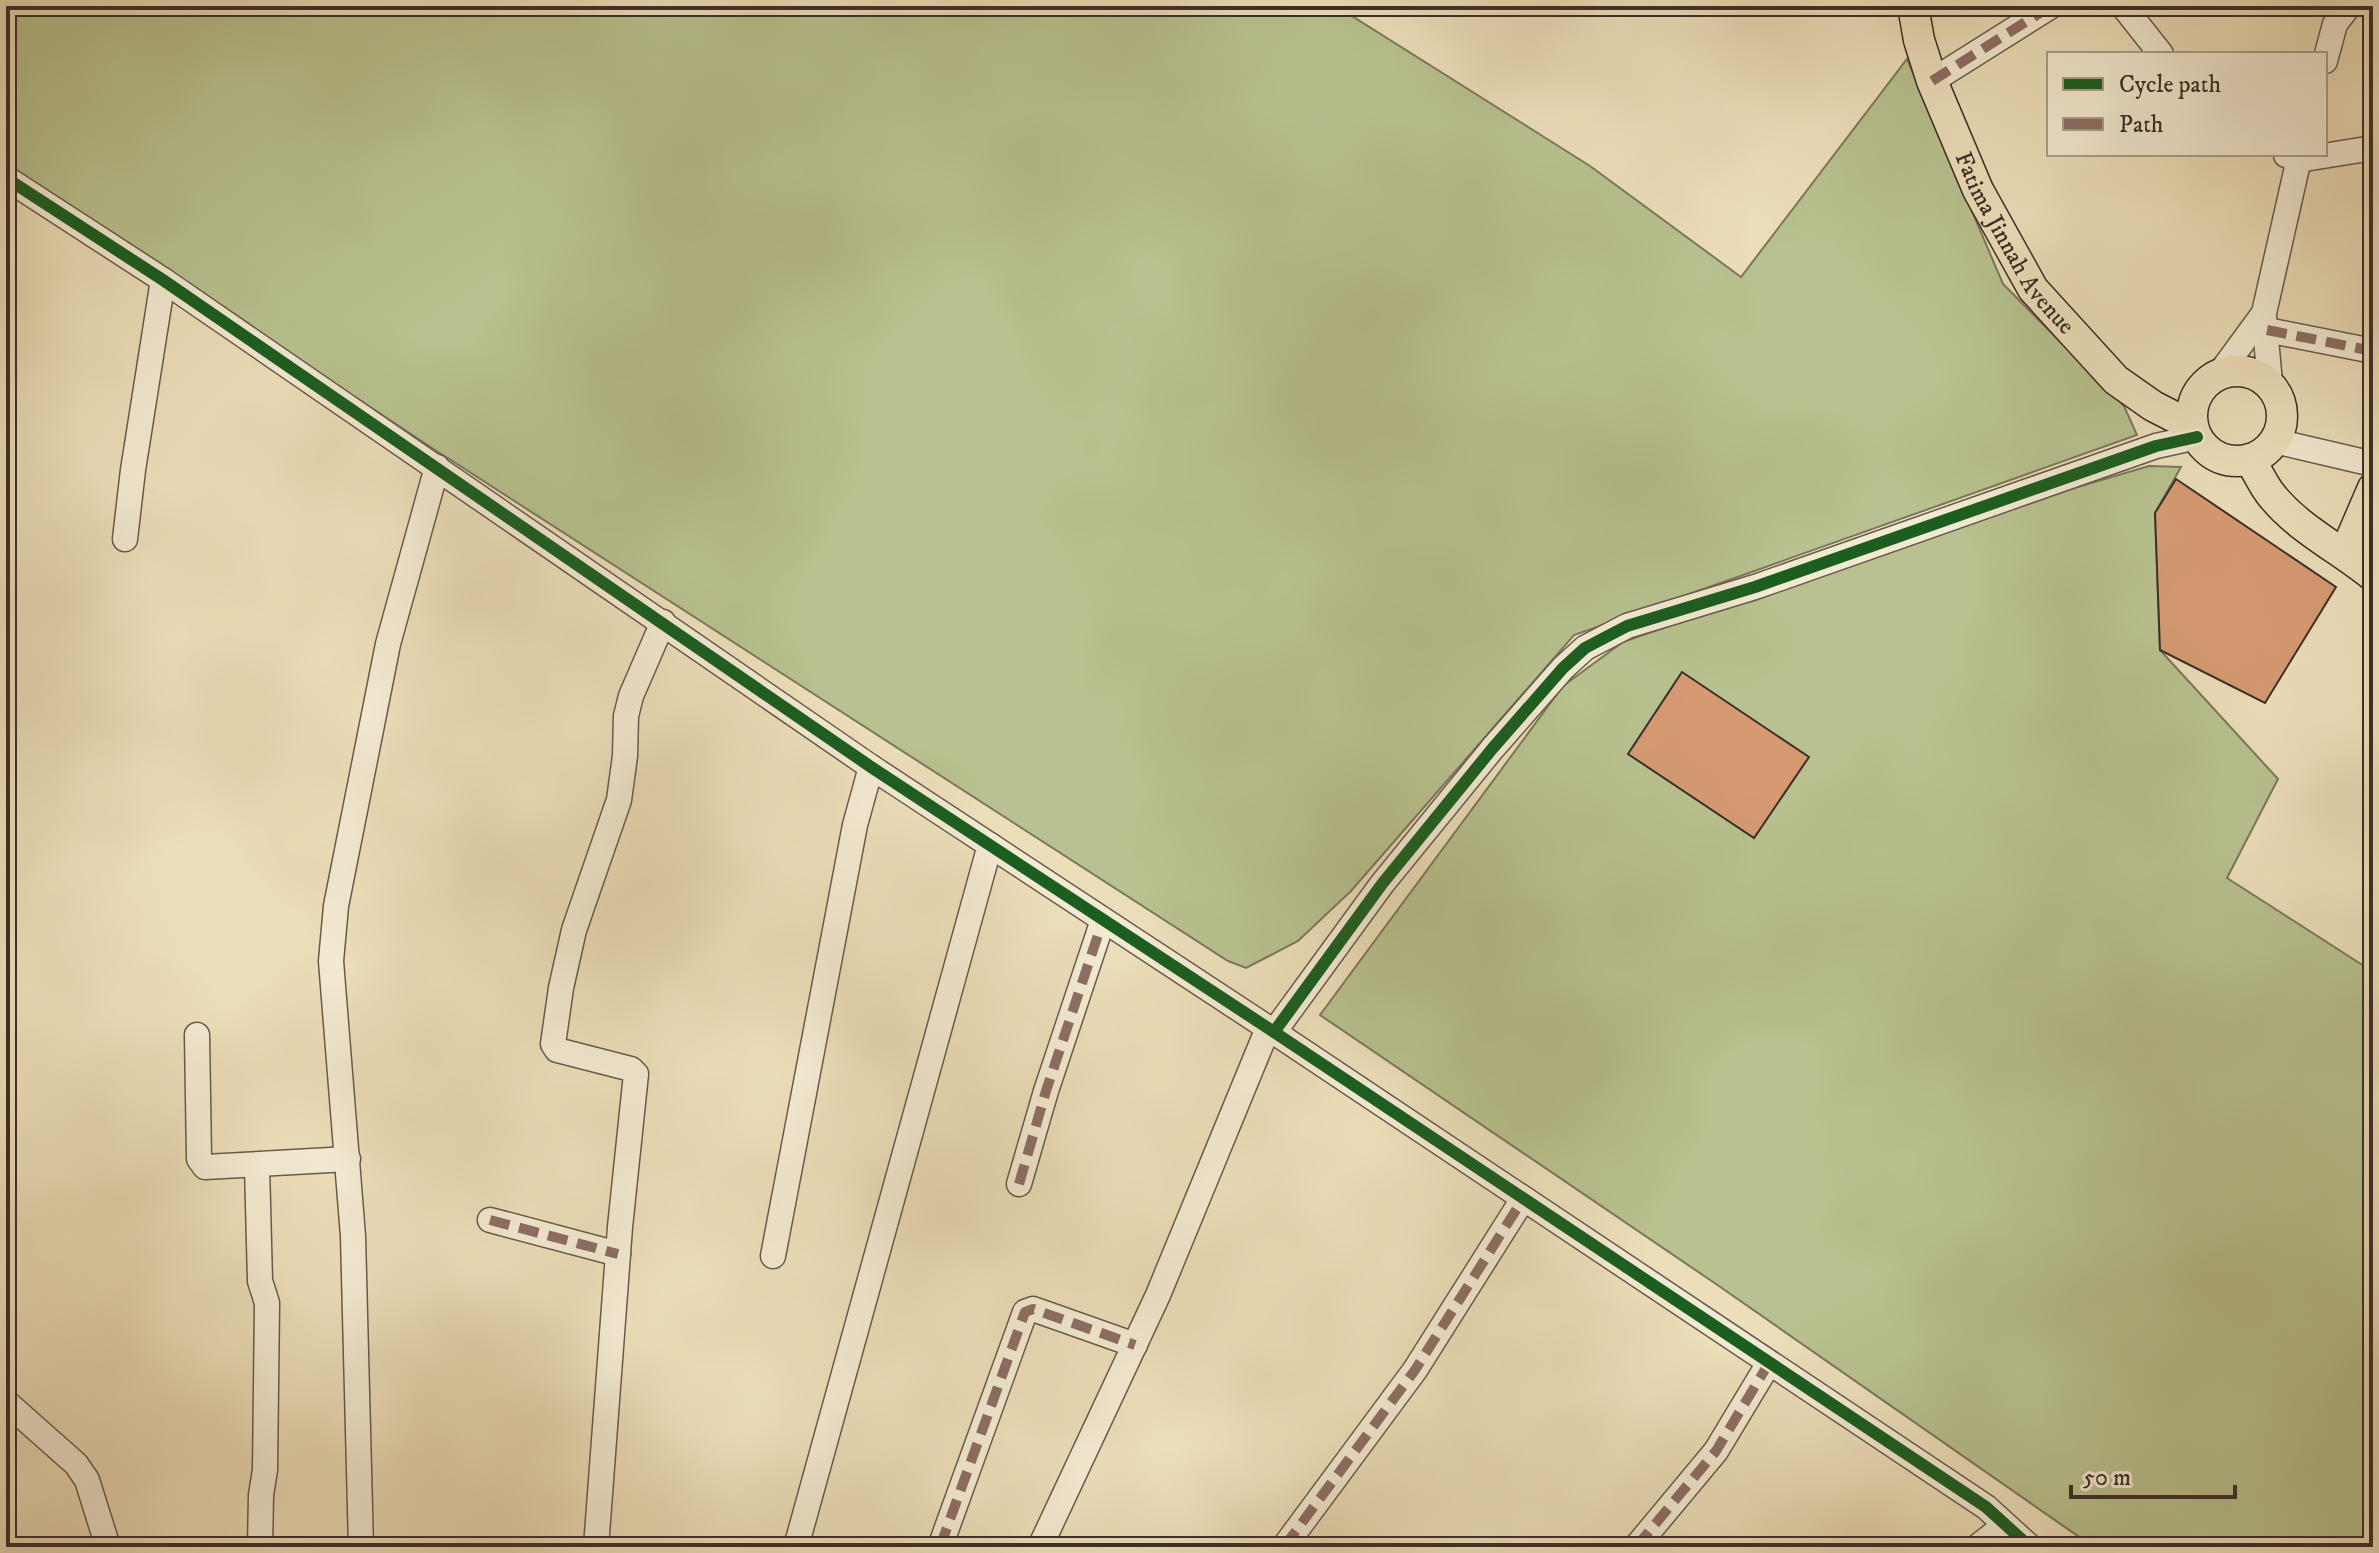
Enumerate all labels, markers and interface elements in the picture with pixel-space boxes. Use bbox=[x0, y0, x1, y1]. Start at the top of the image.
legend bbox=[2047, 52, 2327, 156]
text: Cycle path bbox=[2119, 70, 2221, 100]
text: Path bbox=[2119, 110, 2164, 140]
street label: Fatima Jinnah Avenue bbox=[1948, 147, 2081, 341]
scale bar bbox=[2071, 1449, 2235, 1499]
text: 50 m bbox=[2083, 1463, 2131, 1493]

